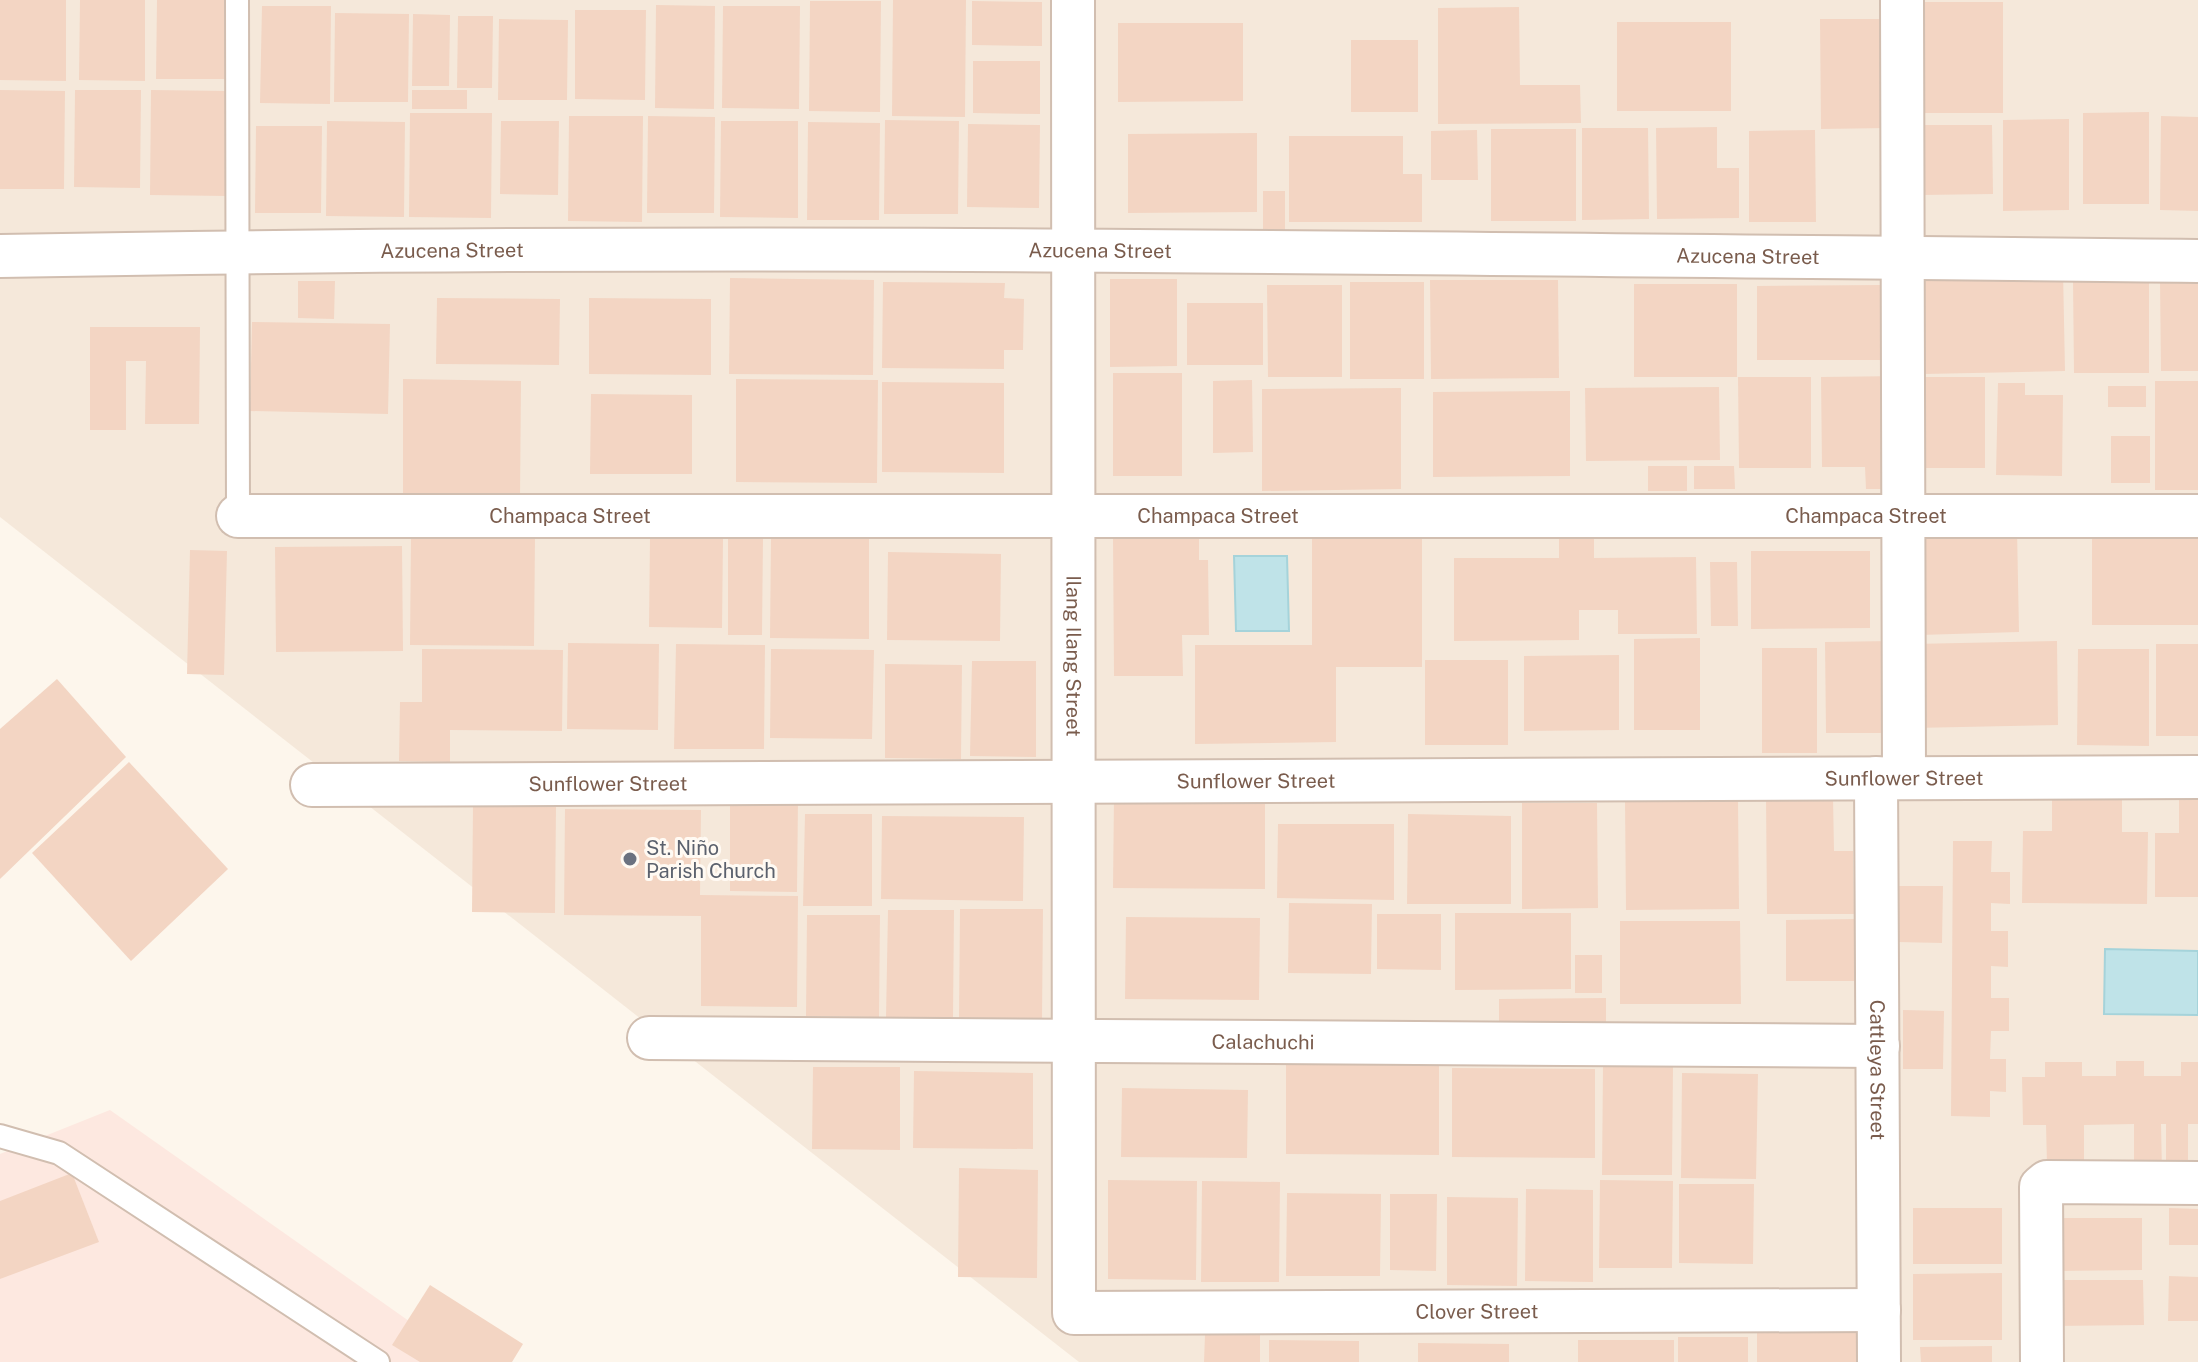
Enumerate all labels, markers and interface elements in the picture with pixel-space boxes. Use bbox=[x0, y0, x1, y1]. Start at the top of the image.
street label: Azucena Street bbox=[380, 238, 524, 263]
street label: Azucena Street bbox=[1028, 238, 1172, 263]
street label: Azucena Street bbox=[1676, 244, 1820, 269]
street label: Champaca Street bbox=[489, 504, 651, 528]
street label: Champaca Street bbox=[1137, 504, 1299, 528]
street label: Champaca Street bbox=[1785, 504, 1947, 528]
street label: Ilang Ilang Street bbox=[1061, 575, 1086, 737]
street label: Sunflower Street bbox=[1825, 766, 1983, 791]
street label: Sunflower Street bbox=[1177, 769, 1335, 793]
street label: Sunflower Street bbox=[529, 771, 687, 796]
place label: St. Niño Parish Church bbox=[646, 836, 776, 883]
marker: St. Niño Parish Church bbox=[621, 850, 639, 868]
street label: Cattleya Street bbox=[1865, 1000, 1890, 1140]
street label: Calachuchi bbox=[1211, 1030, 1315, 1054]
street label: Clover Street bbox=[1416, 1299, 1538, 1324]

